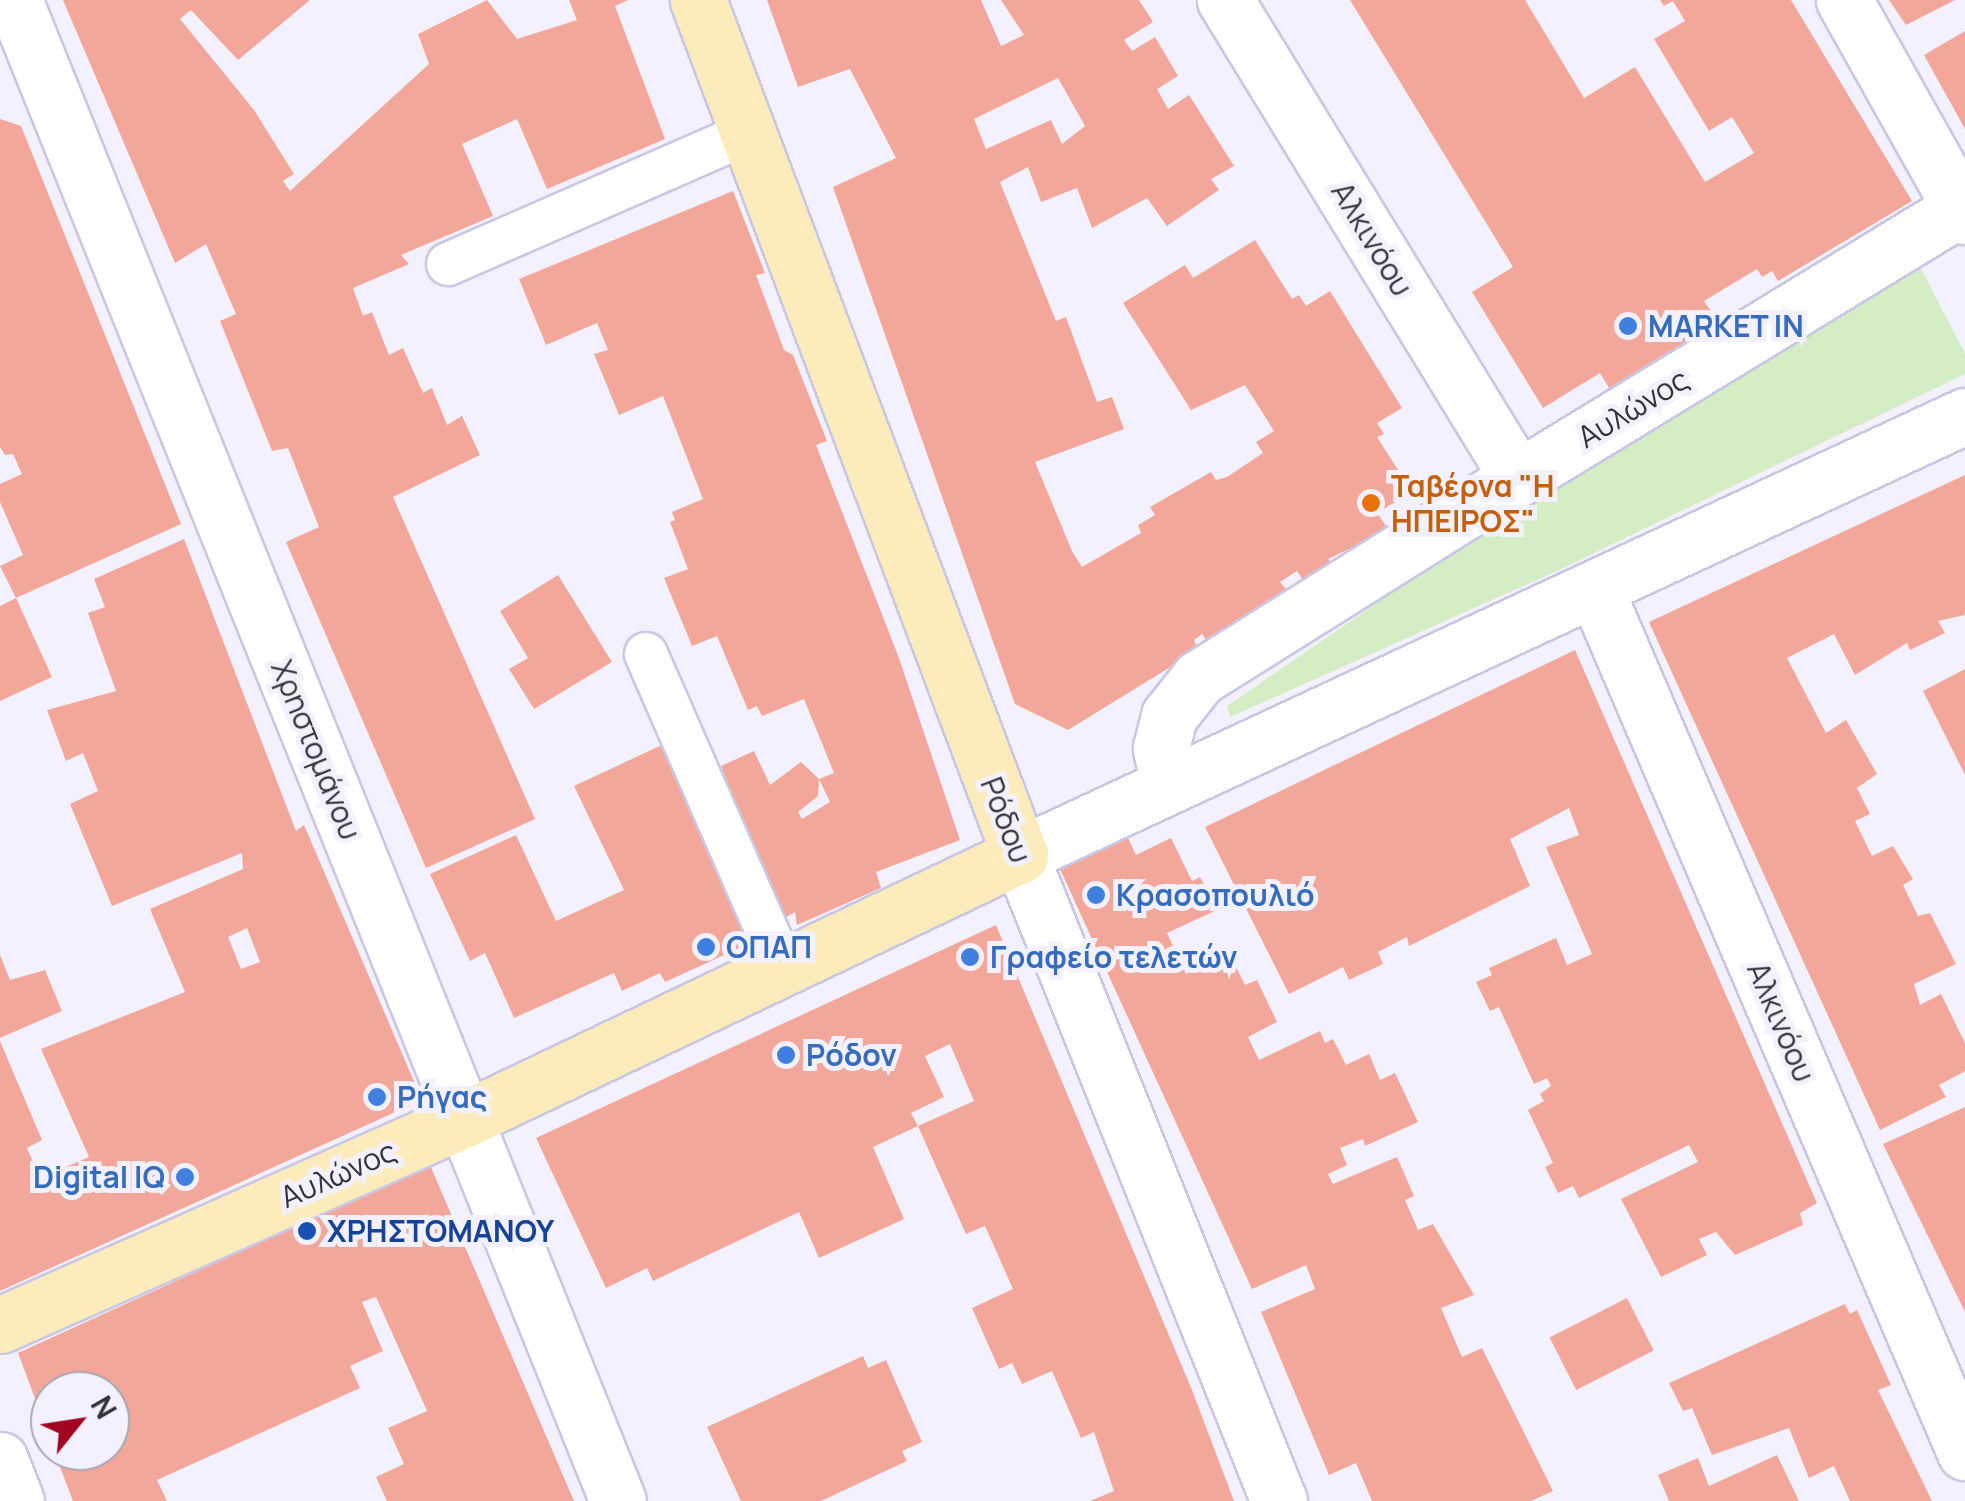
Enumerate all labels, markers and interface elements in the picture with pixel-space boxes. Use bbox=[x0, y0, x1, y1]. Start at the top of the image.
street label: Αλκινόου bbox=[1324, 175, 1420, 303]
place label: MARKET IN bbox=[1648, 308, 1805, 344]
marker: MARKET IN bbox=[1617, 315, 1639, 337]
street label: Αυλώνος bbox=[1571, 361, 1695, 455]
place label: Ταβέρνα "Η ΗΠΕΙΡΟΣ" bbox=[1391, 468, 1554, 538]
marker: Ταβέρνα "Η ΗΠΕΙΡΟΣ" bbox=[1360, 492, 1382, 514]
street label: Χρηστομάνου bbox=[264, 655, 368, 845]
street label: Ρόδου bbox=[973, 772, 1039, 868]
place label: Κρασοπουλιό bbox=[1116, 877, 1315, 913]
marker: Κρασοπουλιό bbox=[1085, 884, 1107, 906]
place label: ΟΠΑΠ bbox=[726, 929, 812, 965]
marker: ΟΠΑΠ bbox=[695, 936, 717, 958]
place label: Γραφείο τελετών bbox=[990, 939, 1238, 975]
marker: Γραφείο τελετών bbox=[959, 946, 981, 968]
street label: Αλκινόου bbox=[1740, 957, 1822, 1087]
place label: Ρόδον bbox=[806, 1037, 897, 1073]
marker: Ρόδον bbox=[775, 1044, 797, 1066]
place label: Ρήγας bbox=[397, 1079, 487, 1115]
marker: Ρήγας bbox=[366, 1086, 388, 1108]
street label: Αυλώνος bbox=[274, 1133, 402, 1215]
place label: Digital IQ bbox=[33, 1159, 165, 1195]
marker: Digital IQ bbox=[174, 1166, 196, 1188]
place label: ΧΡΗΣΤΟΜΑΝΟΥ bbox=[327, 1213, 554, 1249]
marker: ΧΡΗΣΤΟΜΑΝΟΥ bbox=[296, 1220, 318, 1242]
north arrow bbox=[30, 1371, 130, 1471]
text: N bbox=[83, 1389, 126, 1425]

